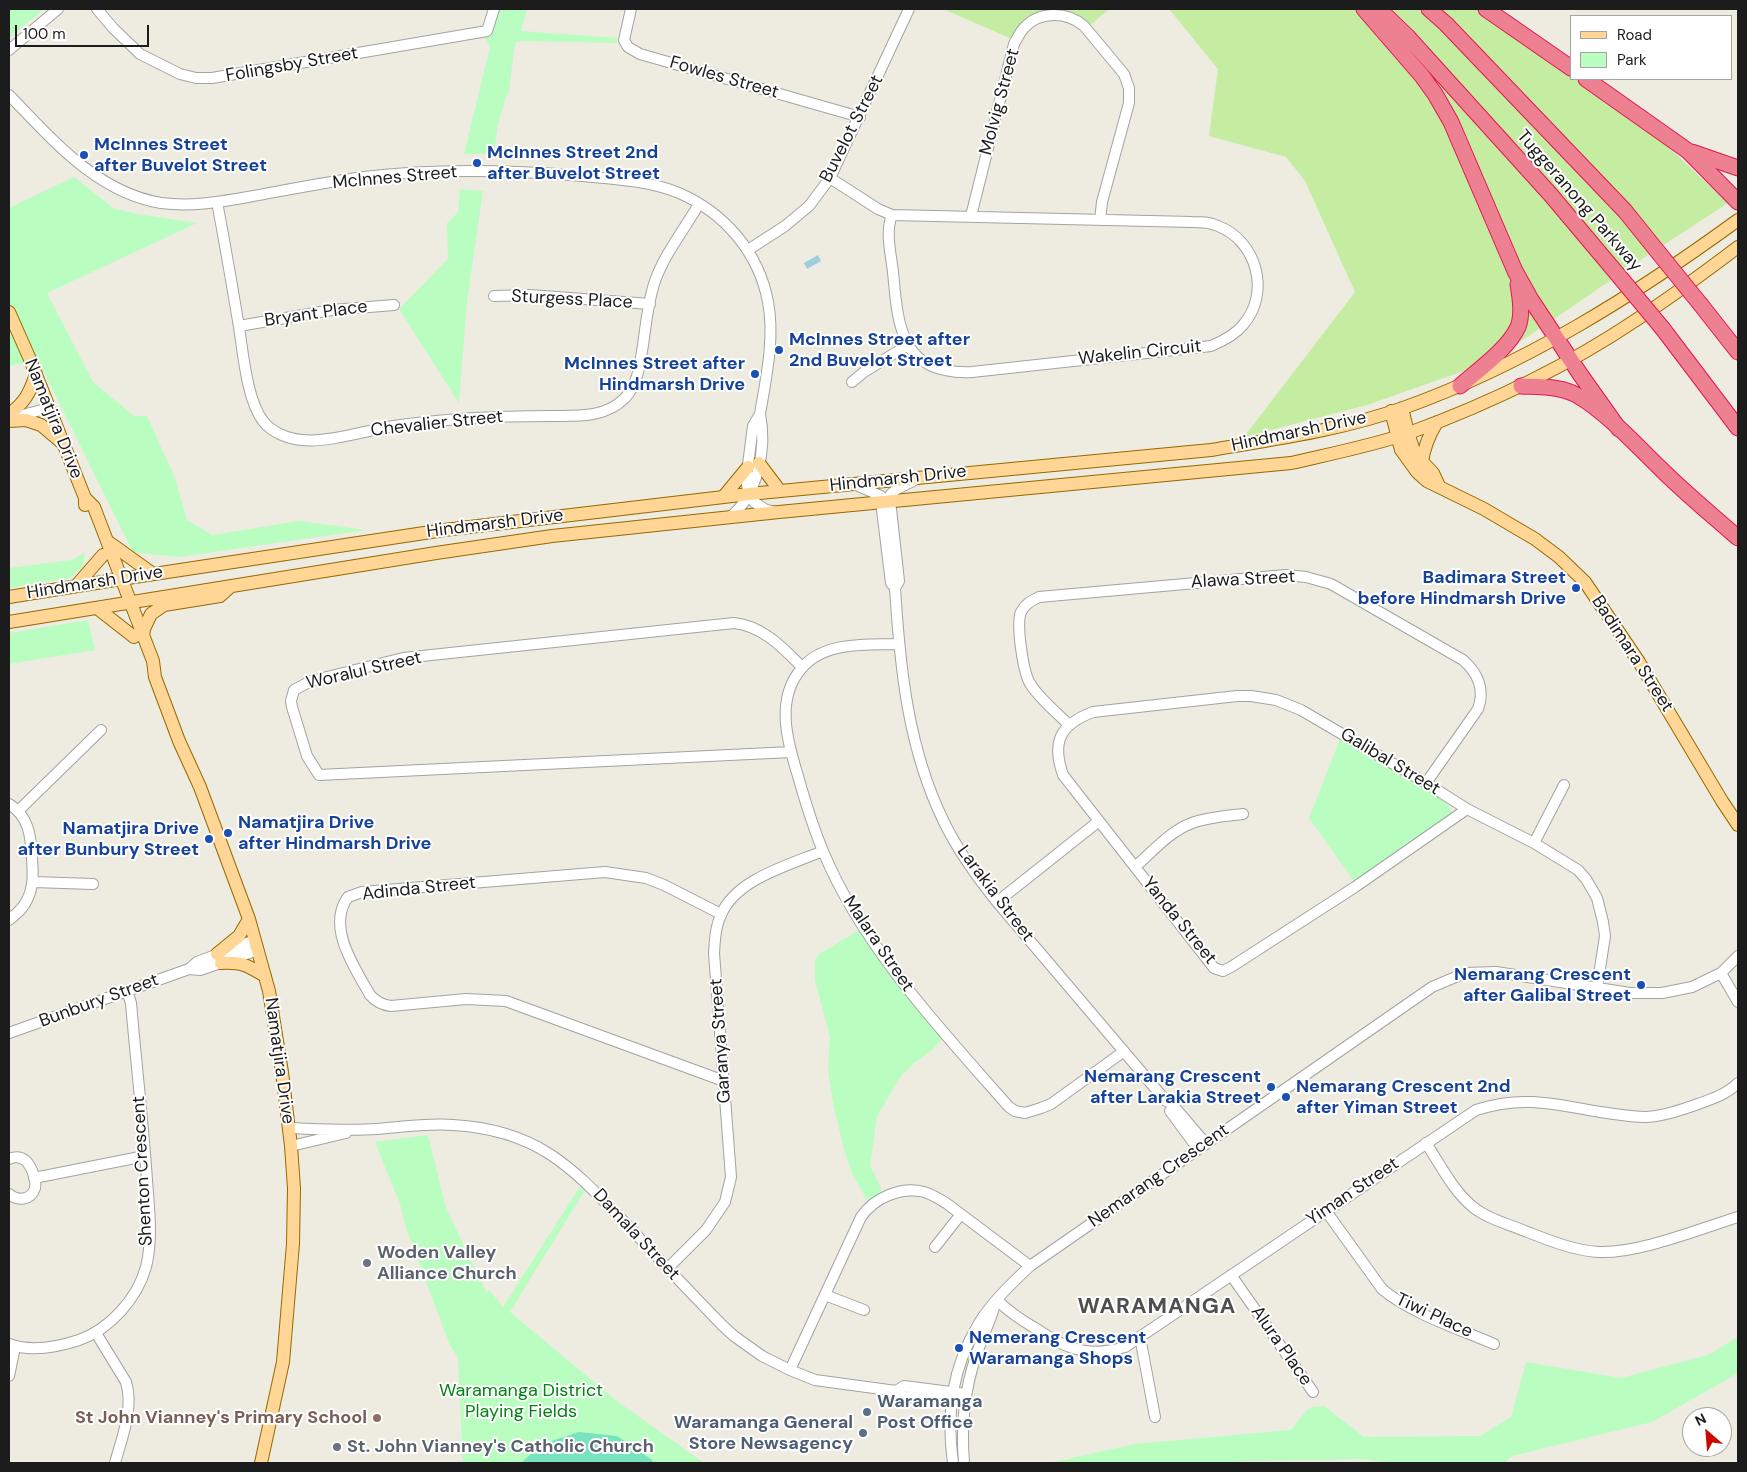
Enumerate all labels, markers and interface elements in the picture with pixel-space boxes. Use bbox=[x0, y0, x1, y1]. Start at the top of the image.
scale bar bbox=[18, 15, 151, 47]
legend bbox=[1570, 15, 1732, 80]
text: 100 m bbox=[23, 24, 66, 44]
text: Road bbox=[1617, 25, 1652, 45]
street label: Folingsby Street bbox=[224, 43, 360, 87]
street label: Molvig Street bbox=[975, 46, 1025, 158]
text: Park bbox=[1617, 50, 1647, 70]
street label: Fowles Street bbox=[667, 52, 781, 104]
street label: Buvelot Street bbox=[816, 72, 888, 186]
street label: Tuggeranong Parkway bbox=[1512, 126, 1646, 276]
place label: McInnes Street after Buvelot Street bbox=[94, 134, 267, 176]
place label: McInnes Street 2nd after Buvelot Street bbox=[487, 142, 660, 184]
marker: McInnes Street after Buvelot Street bbox=[78, 149, 90, 161]
marker: McInnes Street 2nd after Buvelot Street bbox=[471, 157, 483, 169]
street label: McInnes Street bbox=[332, 162, 458, 194]
street label: Sturgess Place bbox=[511, 286, 633, 314]
street label: Bryant Place bbox=[263, 296, 369, 332]
place label: McInnes Street after 2nd Buvelot Street bbox=[789, 329, 970, 372]
street label: Wakelin Circuit bbox=[1077, 336, 1203, 370]
marker: McInnes Street after 2nd Buvelot Street bbox=[773, 344, 785, 356]
place label: McInnes Street after Hindmarsh Drive bbox=[564, 353, 745, 396]
street label: Namatjira Drive bbox=[19, 356, 87, 482]
marker: McInnes Street after Hindmarsh Drive bbox=[749, 368, 761, 380]
street label: Chevalier Street bbox=[370, 406, 504, 442]
street label: Hindmarsh Drive bbox=[1230, 407, 1368, 457]
street label: Hindmarsh Drive bbox=[829, 461, 967, 497]
street label: Hindmarsh Drive bbox=[425, 505, 565, 543]
street label: Hindmarsh Drive bbox=[25, 562, 165, 604]
street label: Alawa Street bbox=[1190, 566, 1296, 594]
place label: Badimara Street before Hindmarsh Drive bbox=[1358, 567, 1566, 610]
marker: Badimara Street before Hindmarsh Drive bbox=[1570, 582, 1582, 594]
street label: Badimara Street bbox=[1586, 592, 1678, 716]
street label: Woralul Street bbox=[304, 647, 424, 695]
street label: Galibal Street bbox=[1336, 724, 1444, 800]
place label: Namatjira Drive after Hindmarsh Drive bbox=[238, 812, 431, 854]
place label: Namatjira Drive after Bunbury Street bbox=[18, 818, 199, 861]
marker: Namatjira Drive after Hindmarsh Drive bbox=[222, 827, 234, 839]
marker: Namatjira Drive after Bunbury Street bbox=[203, 833, 215, 845]
street label: Larakia Street bbox=[952, 842, 1038, 946]
street label: Adinda Street bbox=[361, 872, 477, 906]
street label: Yanda Street bbox=[1137, 873, 1221, 969]
street label: Malara Street bbox=[838, 892, 918, 996]
place label: Nemarang Crescent after Galibal Street bbox=[1454, 964, 1631, 1006]
street label: Bunbury Street bbox=[36, 969, 162, 1033]
street label: Garanya Street bbox=[706, 978, 736, 1104]
marker: Nemarang Crescent after Galibal Street bbox=[1635, 979, 1647, 991]
street label: Namatjira Drive bbox=[259, 996, 299, 1126]
place label: Nemarang Crescent after Larakia Street bbox=[1084, 1066, 1261, 1108]
place label: Nemarang Crescent 2nd after Yiman Street bbox=[1296, 1076, 1511, 1118]
marker: Nemarang Crescent after Larakia Street bbox=[1265, 1081, 1277, 1093]
marker: Nemarang Crescent 2nd after Yiman Street bbox=[1280, 1091, 1292, 1103]
street label: Shenton Crescent bbox=[128, 1095, 158, 1247]
street label: Nemarang Crescent bbox=[1085, 1119, 1233, 1233]
street label: Yiman Street bbox=[1303, 1153, 1403, 1231]
street label: Damala Street bbox=[588, 1185, 684, 1285]
place label: Woden Valley Alliance Church bbox=[377, 1242, 517, 1284]
marker: Woden Valley Alliance Church bbox=[361, 1257, 373, 1269]
street label: Tiwi Place bbox=[1392, 1289, 1476, 1343]
district label: WARAMANGA bbox=[1076, 1294, 1238, 1320]
street label: Alura Place bbox=[1246, 1302, 1316, 1390]
place label: Nemerang Crescent Waramanga Shops bbox=[969, 1327, 1146, 1370]
marker: Nemerang Crescent Waramanga Shops bbox=[953, 1342, 965, 1354]
park label: Waramanga District Playing Fields bbox=[439, 1380, 603, 1422]
place label: Waramanga Post Office bbox=[877, 1391, 983, 1434]
marker: Waramanga Post Office bbox=[861, 1406, 873, 1418]
place label: St John Vianney's Primary School bbox=[75, 1407, 367, 1429]
north arrow bbox=[1682, 1407, 1732, 1457]
text: N bbox=[1692, 1409, 1709, 1430]
marker: St John Vianney's Primary School bbox=[371, 1412, 383, 1424]
place label: Waramanga General Store Newsagency bbox=[674, 1412, 853, 1455]
marker: Waramanga General Store Newsagency bbox=[857, 1427, 869, 1439]
place label: St. John Vianney's Catholic Church bbox=[347, 1436, 654, 1458]
marker: St. John Vianney's Catholic Church bbox=[331, 1441, 343, 1453]

